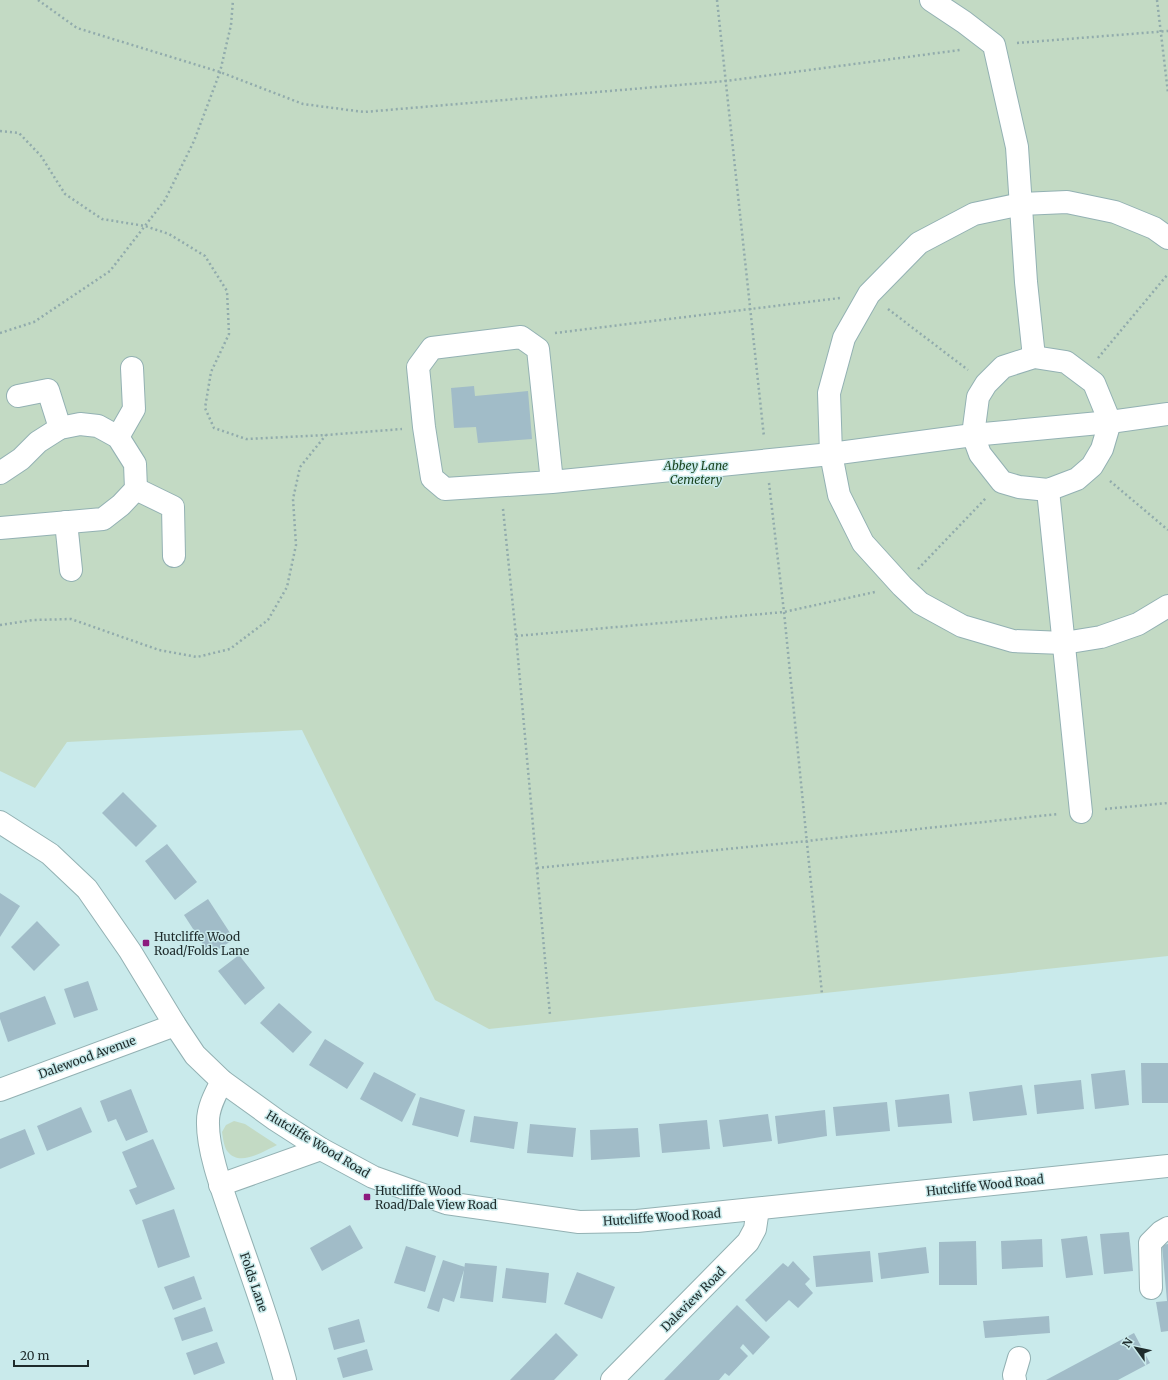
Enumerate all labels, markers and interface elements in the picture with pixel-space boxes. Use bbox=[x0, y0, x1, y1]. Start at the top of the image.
park label: Abbey Lane Cemetery bbox=[663, 458, 728, 487]
place label: Hutcliffe Wood Road/Folds Lane bbox=[154, 929, 249, 958]
marker: Hutcliffe Wood Road/Folds Lane bbox=[141, 938, 151, 948]
street label: Dalewood Avenue bbox=[36, 1032, 138, 1082]
street label: Hutcliffe Wood Road bbox=[263, 1107, 373, 1181]
street label: Hutcliffe Wood Road bbox=[925, 1171, 1045, 1199]
place label: Hutcliffe Wood Road/Dale View Road bbox=[375, 1183, 497, 1212]
marker: Hutcliffe Wood Road/Dale View Road bbox=[362, 1192, 372, 1202]
street label: Hutcliffe Wood Road bbox=[603, 1205, 721, 1229]
street label: Folds Lane bbox=[237, 1250, 271, 1314]
street label: Daleview Road bbox=[658, 1264, 728, 1334]
north arrow bbox=[1116, 1328, 1156, 1368]
text: N bbox=[1119, 1335, 1136, 1350]
scale bar bbox=[14, 1342, 88, 1368]
text: 20 m bbox=[20, 1348, 49, 1363]

